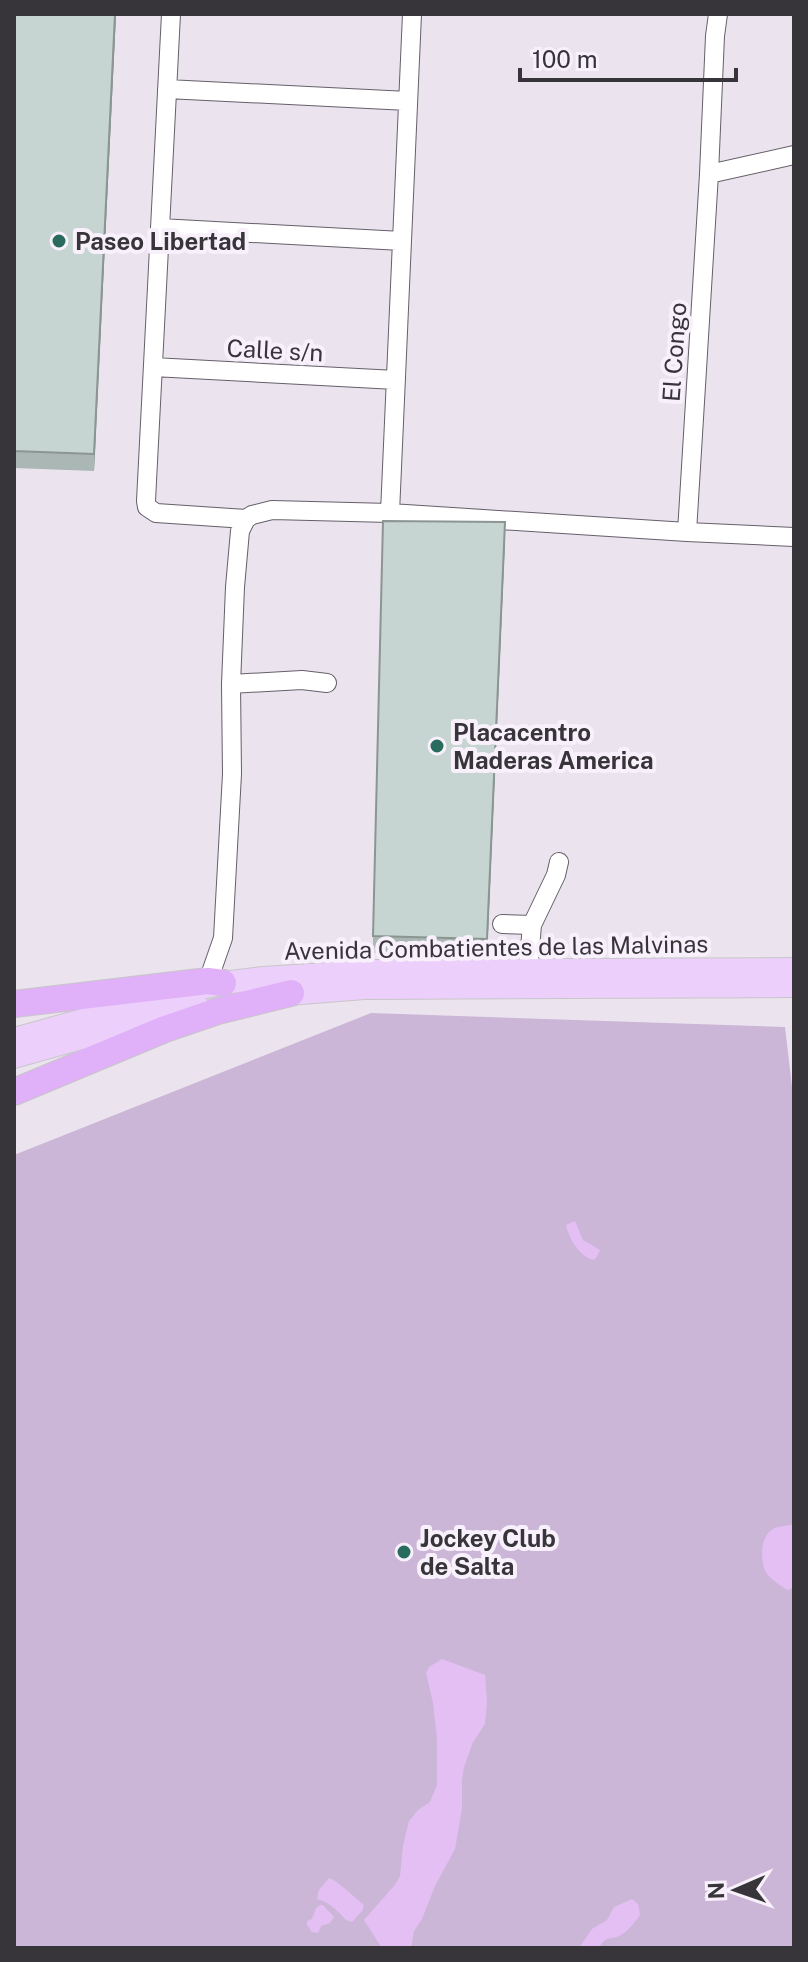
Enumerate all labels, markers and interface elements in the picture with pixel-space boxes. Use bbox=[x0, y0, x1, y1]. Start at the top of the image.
scale bar bbox=[520, 32, 736, 82]
text: 100 m bbox=[532, 45, 598, 73]
place label: Paseo Libertad bbox=[75, 227, 246, 255]
marker: Paseo Libertad bbox=[50, 232, 68, 250]
street label: El Congo bbox=[657, 301, 691, 403]
street label: Calle s/n bbox=[226, 333, 324, 367]
place label: Placacentro Maderas America bbox=[453, 718, 654, 774]
marker: Placacentro Maderas America bbox=[428, 737, 446, 755]
street label: Avenida Combatientes de las Malvinas bbox=[283, 929, 709, 965]
place label: Jockey Club de Salta bbox=[420, 1524, 556, 1580]
marker: Jockey Club de Salta bbox=[395, 1543, 413, 1561]
north arrow bbox=[696, 1850, 776, 1930]
text: N bbox=[703, 1882, 729, 1900]

